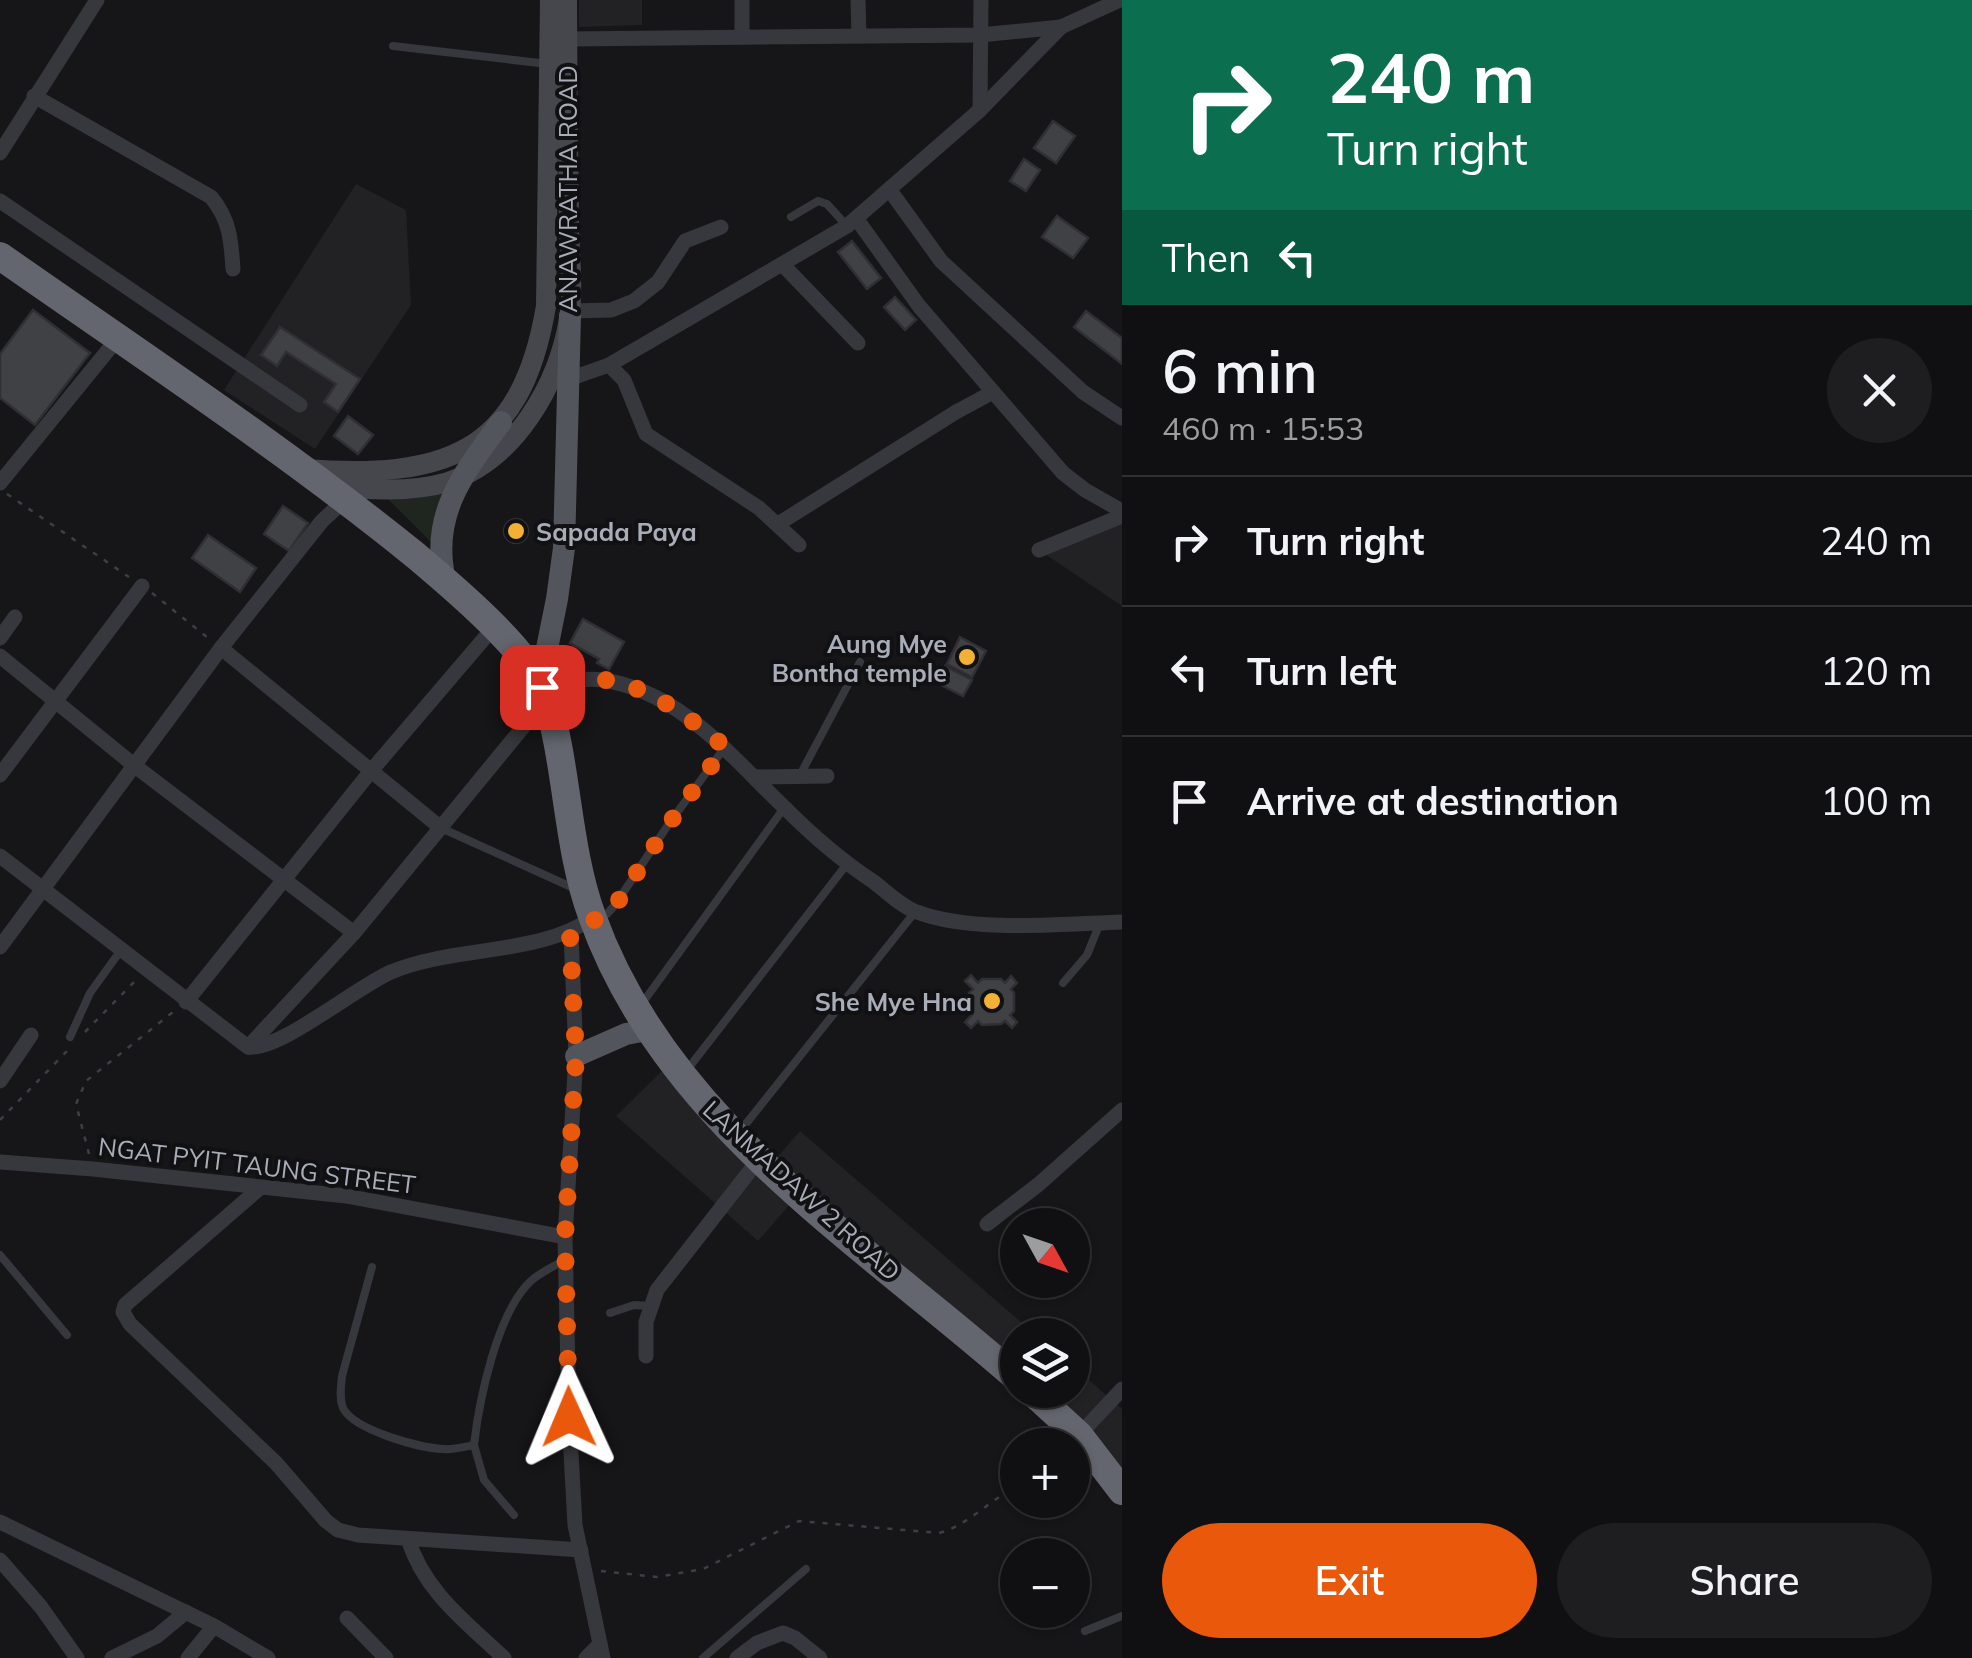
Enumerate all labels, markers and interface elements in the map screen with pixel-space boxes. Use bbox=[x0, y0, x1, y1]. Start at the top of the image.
text: 240 m bbox=[1327, 33, 1535, 121]
icon: right bbox=[1162, 40, 1292, 170]
street label: ANAWRATHA ROAD bbox=[552, 65, 583, 313]
text: Turn right bbox=[1327, 120, 1528, 176]
icon: left bbox=[1270, 230, 1325, 285]
text: Then bbox=[1162, 234, 1250, 282]
text: 6 min bbox=[1162, 333, 1318, 408]
button: close bbox=[1827, 338, 1932, 443]
text: 460 m · 15:53 bbox=[1162, 408, 1364, 448]
icon: right bbox=[1162, 514, 1217, 569]
place label: Sapada Paya bbox=[536, 516, 697, 547]
text: Turn right bbox=[1247, 517, 1424, 565]
text: 240 m bbox=[1820, 517, 1932, 565]
marker: Sapada Paya bbox=[505, 520, 527, 542]
place label: Aung Mye Bontha temple bbox=[772, 628, 947, 688]
icon: left bbox=[1162, 644, 1217, 699]
pin bbox=[500, 645, 585, 730]
marker: Aung Mye Bontha temple bbox=[956, 646, 978, 668]
text: Turn left bbox=[1247, 647, 1397, 695]
text: 120 m bbox=[1820, 647, 1932, 695]
icon: arrive bbox=[515, 660, 570, 715]
icon: arrive bbox=[1162, 774, 1217, 829]
text: Arrive at destination bbox=[1247, 777, 1619, 825]
text: 100 m bbox=[1820, 777, 1932, 825]
place label: She Mye Hna bbox=[815, 986, 972, 1017]
marker: She Mye Hna bbox=[981, 990, 1003, 1012]
street label: LANMADAW 2 ROAD bbox=[697, 1093, 907, 1287]
street label: NGAT PYIT TAUNG STREET bbox=[96, 1130, 418, 1200]
north arrow bbox=[1000, 1208, 1090, 1298]
map controls bbox=[1000, 1208, 1090, 1628]
button: layers bbox=[1000, 1318, 1090, 1408]
position arrow bbox=[517, 1365, 621, 1469]
button: + bbox=[1000, 1428, 1090, 1518]
button: Exit bbox=[1162, 1523, 1537, 1638]
button: Share bbox=[1557, 1523, 1932, 1638]
button: − bbox=[1000, 1538, 1090, 1628]

